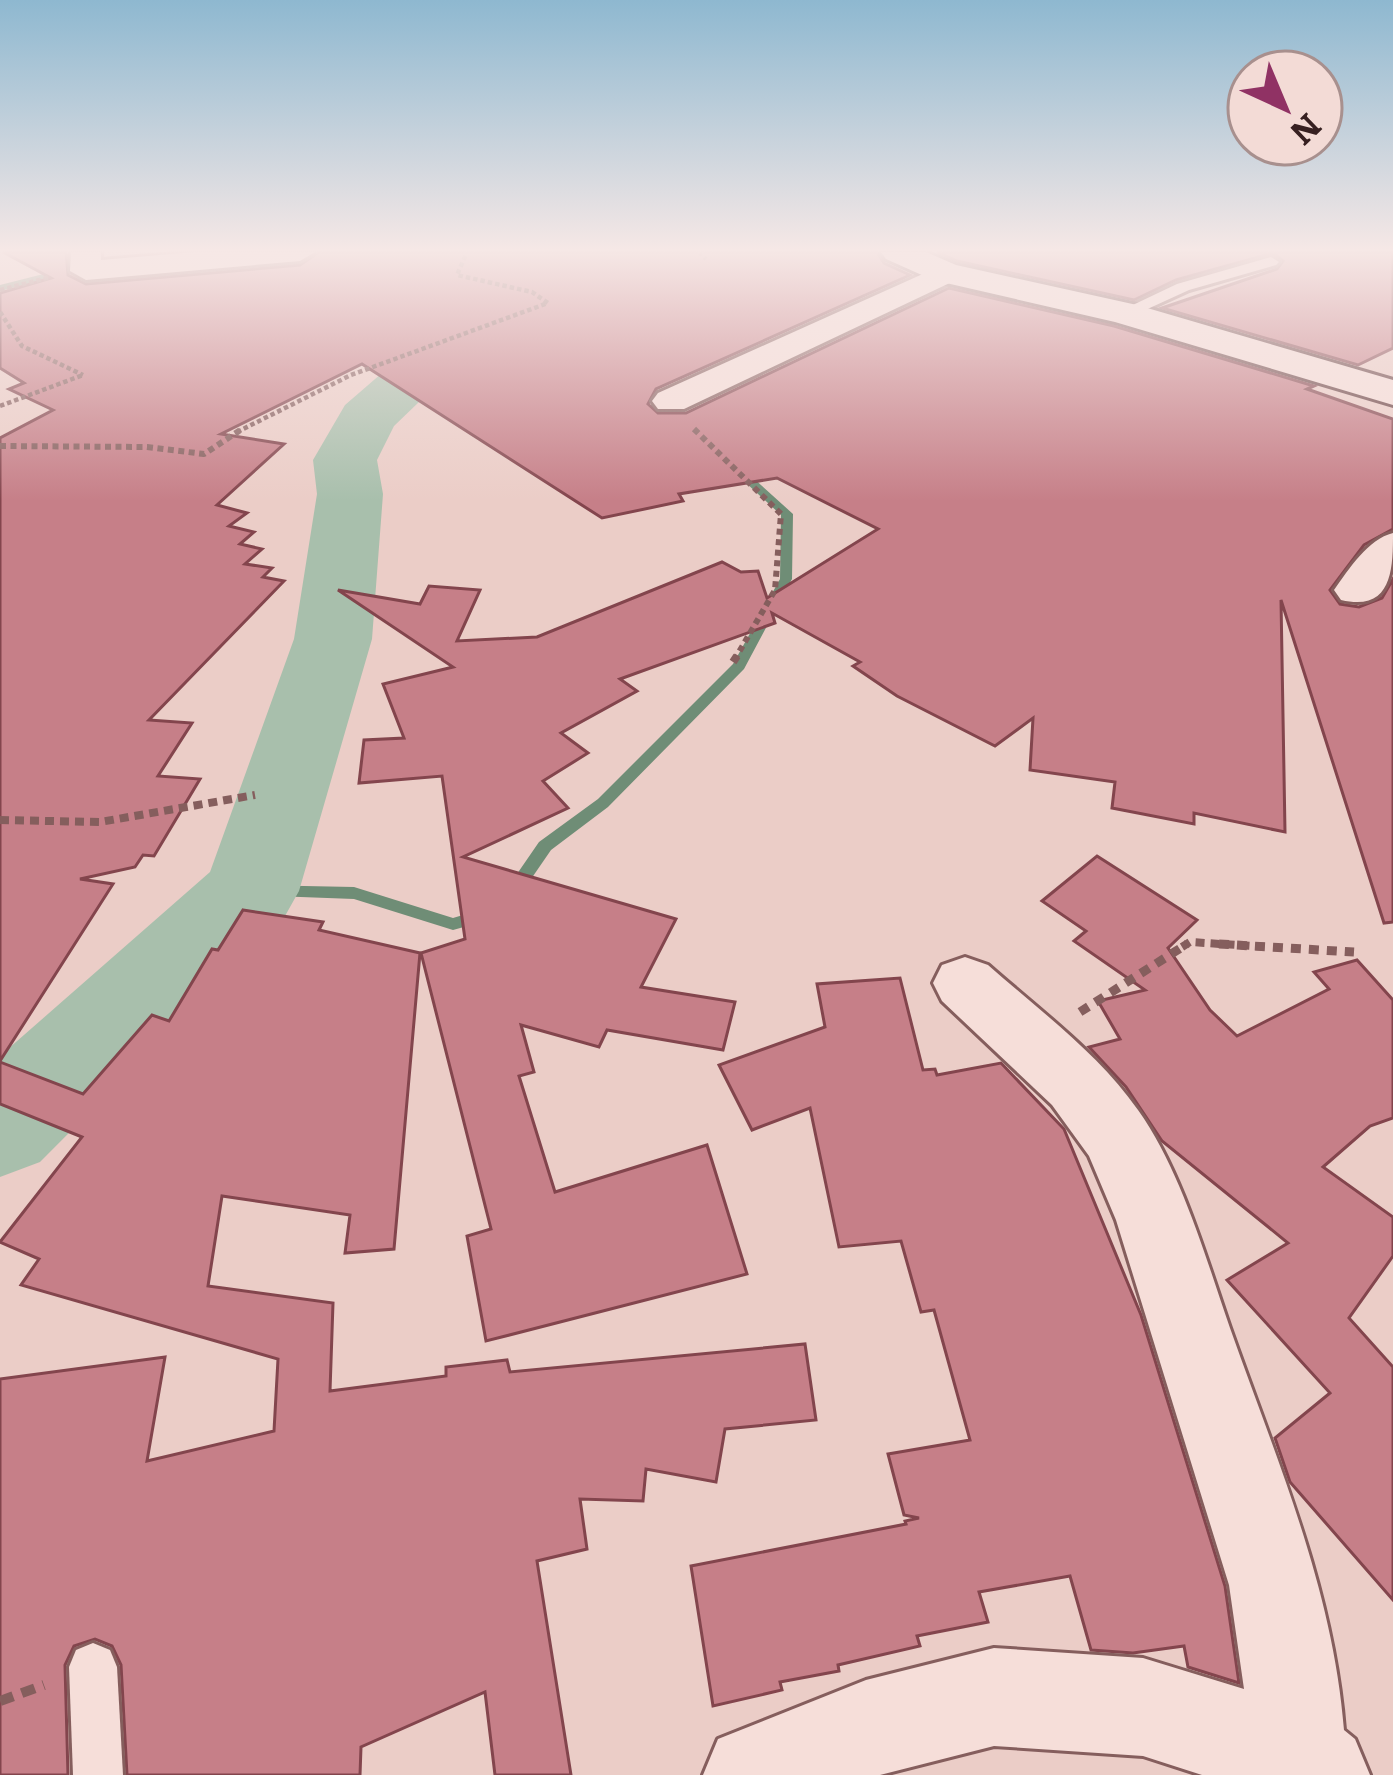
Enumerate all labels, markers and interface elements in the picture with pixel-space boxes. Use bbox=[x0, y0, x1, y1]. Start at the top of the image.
north arrow bbox=[1225, 48, 1345, 168]
text: N bbox=[1281, 104, 1335, 159]

